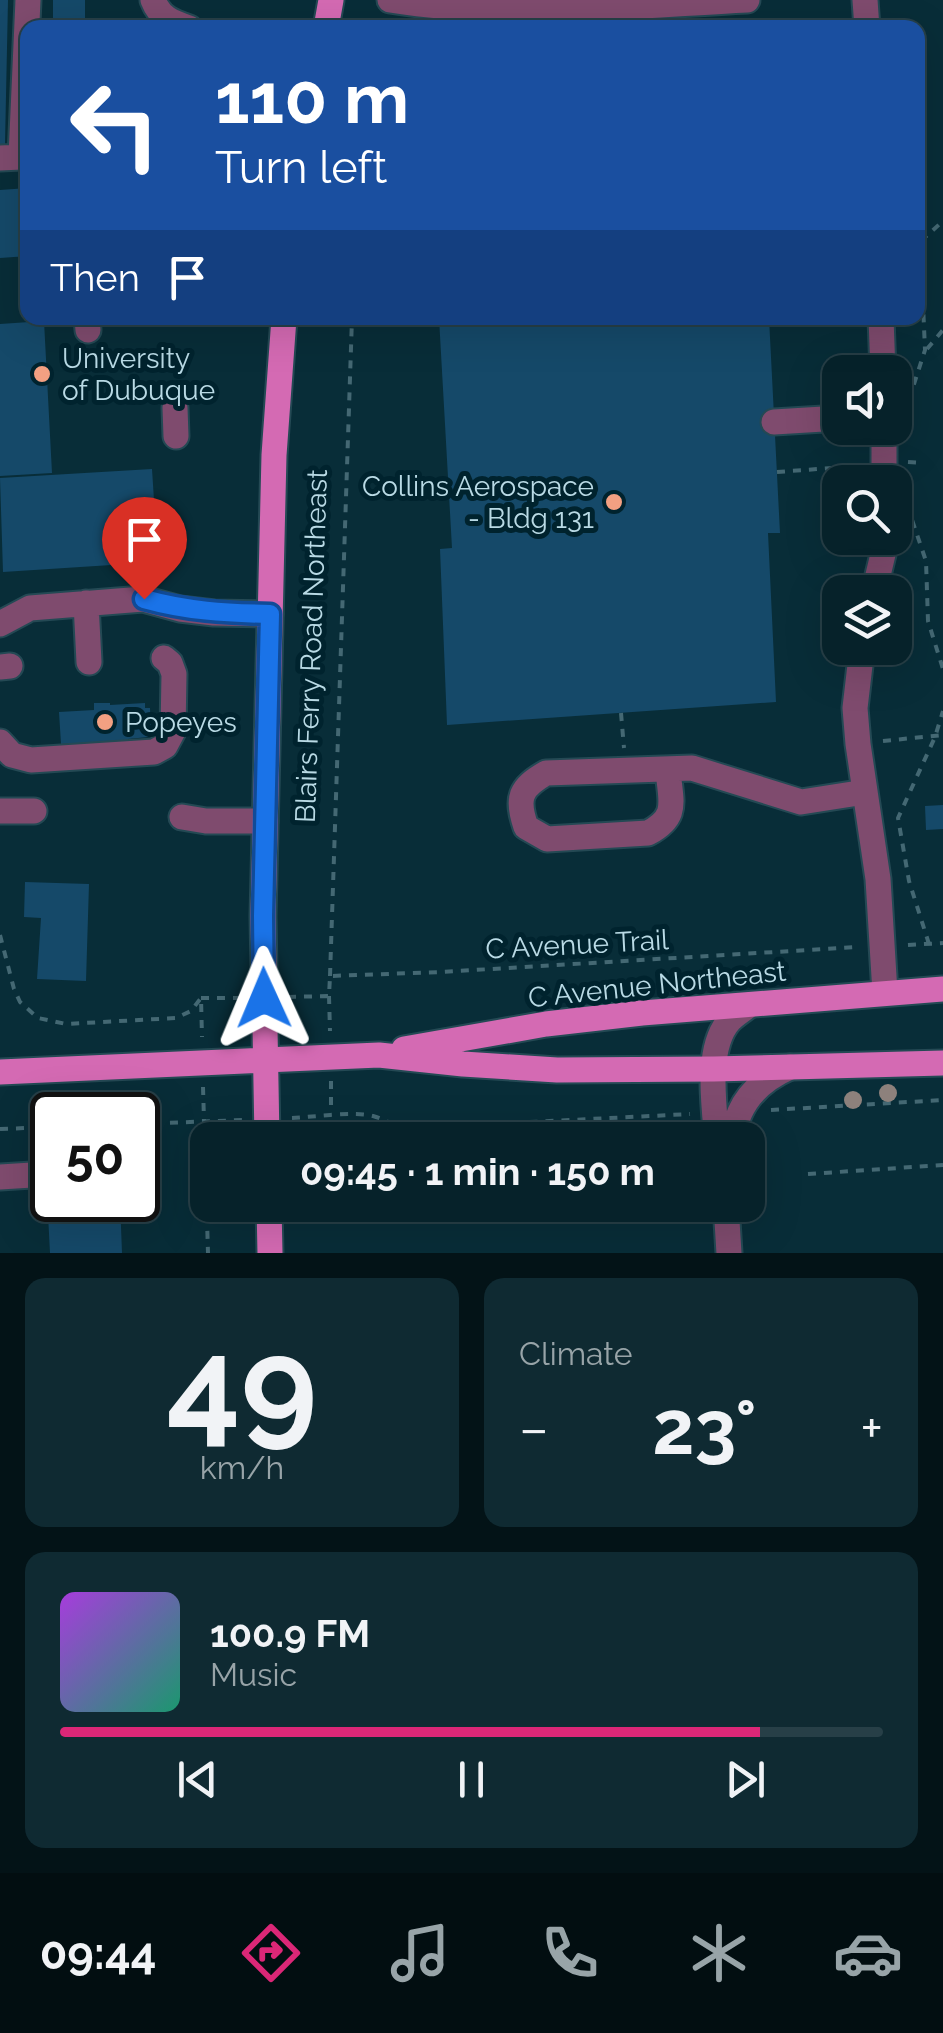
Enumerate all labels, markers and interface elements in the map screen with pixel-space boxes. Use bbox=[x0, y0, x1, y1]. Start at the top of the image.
text: 110 m bbox=[215, 57, 409, 139]
icon: left bbox=[50, 60, 180, 190]
text: Turn left bbox=[215, 141, 387, 194]
icon: arrive bbox=[160, 250, 215, 305]
text: Then bbox=[50, 255, 140, 300]
place label: University of Dubuque bbox=[62, 342, 215, 407]
map controls bbox=[822, 355, 912, 665]
button: sound bbox=[822, 355, 912, 445]
marker: University of Dubuque bbox=[31, 363, 53, 385]
button: search bbox=[822, 465, 912, 555]
street label: Blairs Ferry Road Northeast bbox=[289, 468, 334, 823]
place label: Collins Aerospace - Bldg 131 bbox=[362, 470, 594, 535]
marker: Collins Aerospace - Bldg 131 bbox=[603, 491, 625, 513]
pin bbox=[102, 497, 187, 600]
icon: arrive bbox=[117, 512, 172, 567]
button: layers bbox=[822, 575, 912, 665]
place label: Popeyes bbox=[125, 706, 237, 739]
marker: Popeyes bbox=[94, 711, 116, 733]
street label: C Avenue Trail bbox=[485, 923, 670, 966]
position arrow bbox=[212, 946, 316, 1050]
street label: C Avenue Northeast bbox=[527, 954, 788, 1014]
speed limit sign: 50 bbox=[30, 1092, 160, 1222]
text: 09:45 · 1 min · 150 m bbox=[300, 1149, 655, 1194]
text: 49 bbox=[167, 1308, 317, 1460]
text: Climate bbox=[519, 1335, 633, 1372]
text: 23° bbox=[652, 1383, 757, 1472]
text: − bbox=[519, 1396, 549, 1461]
text: + bbox=[860, 1396, 883, 1461]
text: km/h bbox=[200, 1449, 284, 1486]
text: 100.9 FM bbox=[210, 1611, 370, 1656]
text: Music bbox=[210, 1656, 297, 1693]
icon: previous bbox=[170, 1752, 225, 1807]
icon: pause bbox=[444, 1752, 499, 1807]
icon: next bbox=[718, 1752, 773, 1807]
icon: directions bbox=[236, 1918, 306, 1988]
icon: music bbox=[385, 1918, 455, 1988]
icon: phone bbox=[535, 1918, 605, 1988]
icon: climate bbox=[684, 1918, 754, 1988]
icon: car bbox=[833, 1918, 903, 1988]
text: 09:44 bbox=[40, 1927, 156, 1980]

